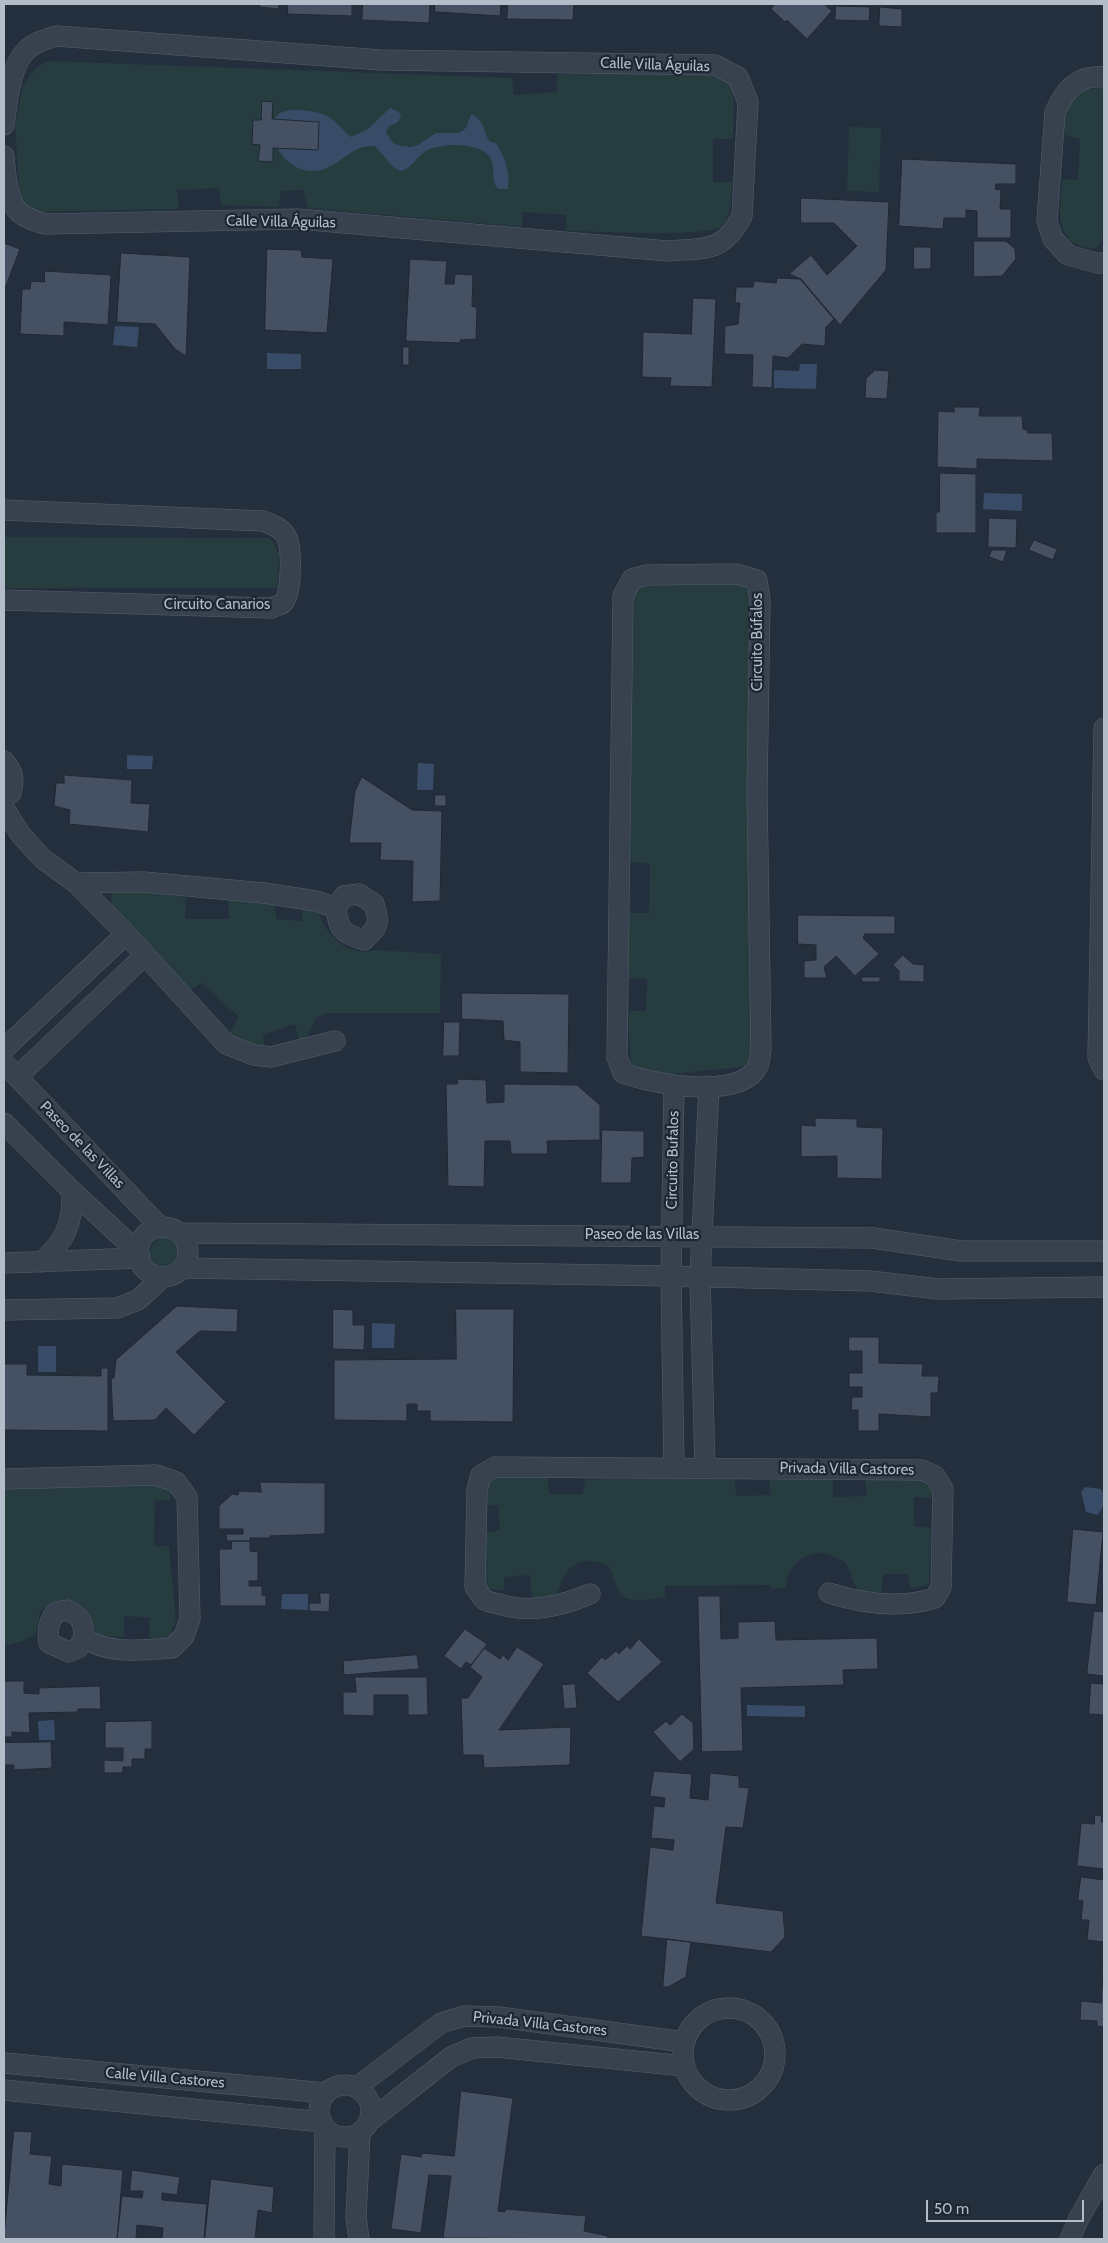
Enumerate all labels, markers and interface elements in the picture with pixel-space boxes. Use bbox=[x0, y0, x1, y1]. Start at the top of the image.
street label: Calle Villa Águilas bbox=[600, 54, 710, 76]
street label: Calle Villa Águilas bbox=[226, 212, 336, 232]
street label: Circuito Búfalos bbox=[749, 593, 767, 691]
street label: Circuito Canarios bbox=[164, 596, 270, 614]
street label: Paseo de las Villas bbox=[36, 1098, 128, 1192]
street label: Circuito Bufalos bbox=[663, 1111, 683, 1209]
street label: Paseo de las Villas bbox=[585, 1226, 699, 1244]
street label: Privada Villa Castores bbox=[779, 1459, 915, 1479]
street label: Privada Villa Castores bbox=[472, 2008, 608, 2040]
street label: Calle Villa Castores bbox=[105, 2064, 225, 2092]
scale bar bbox=[928, 2190, 1086, 2222]
text: 50 m bbox=[934, 2200, 969, 2218]

